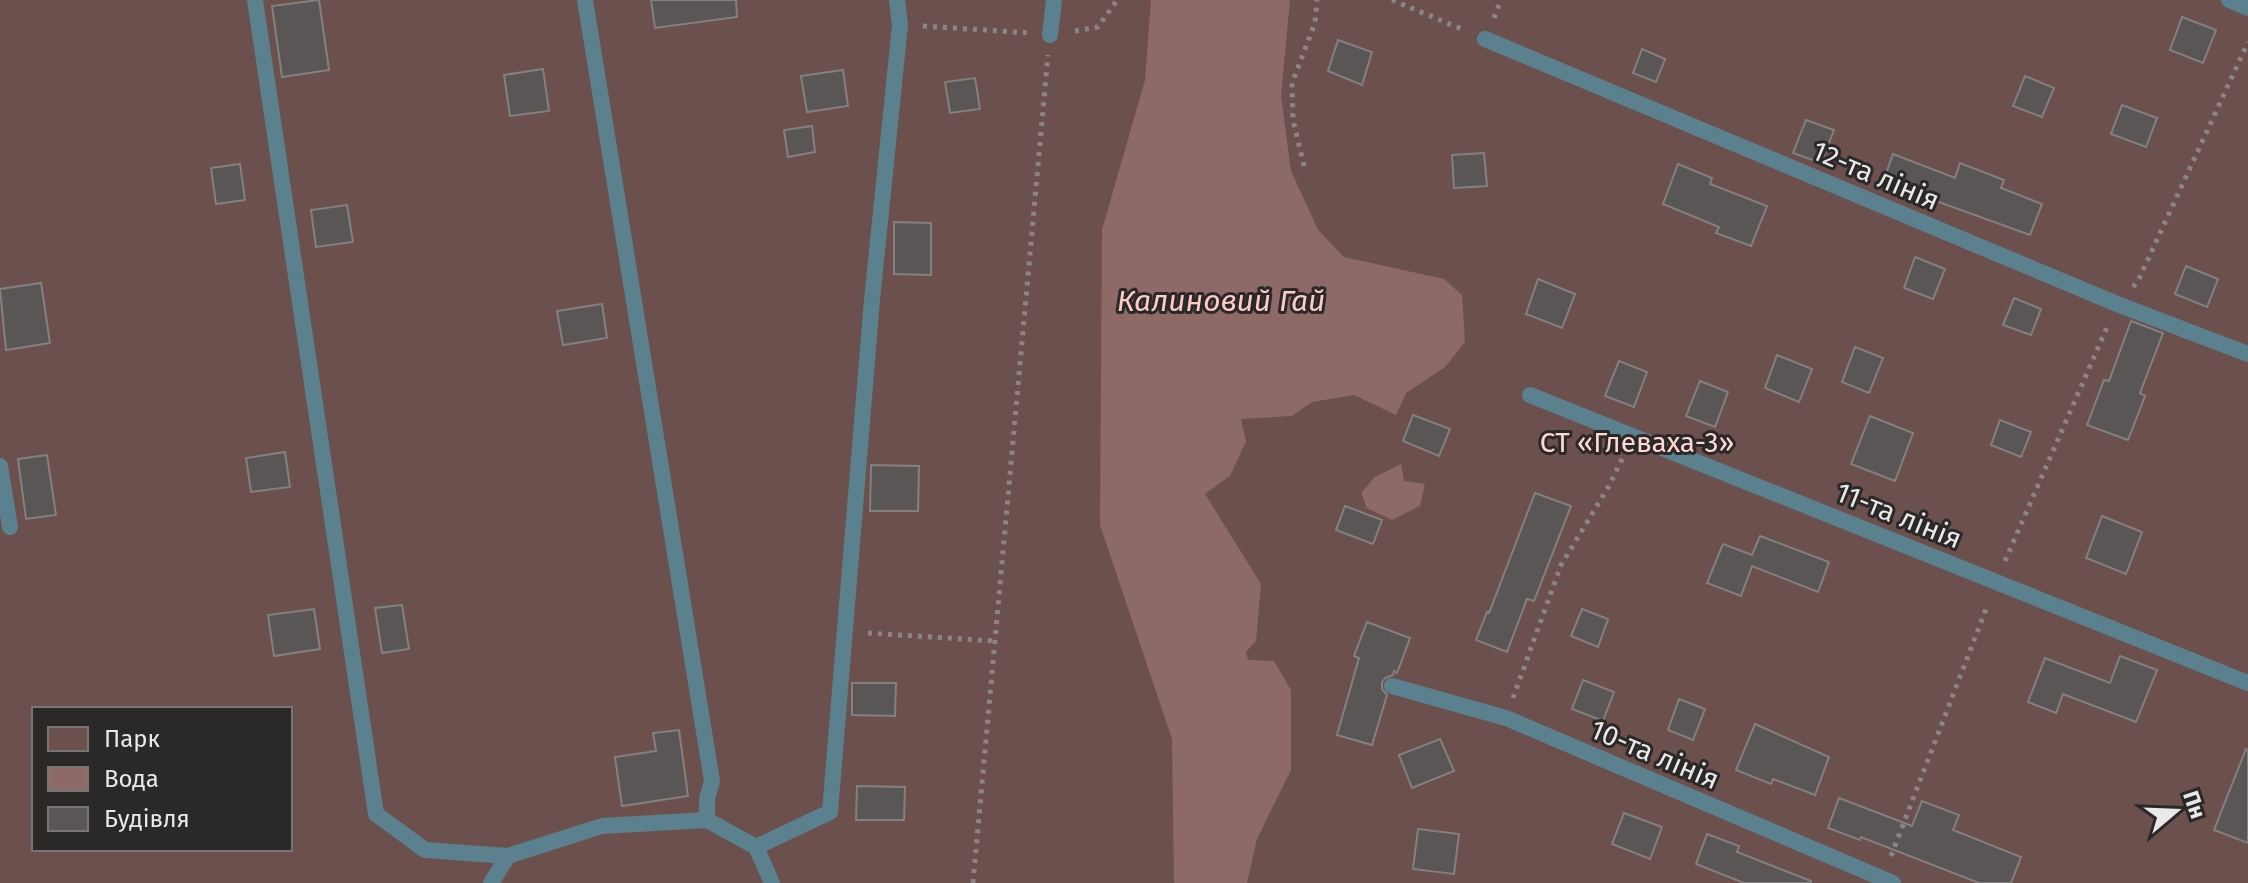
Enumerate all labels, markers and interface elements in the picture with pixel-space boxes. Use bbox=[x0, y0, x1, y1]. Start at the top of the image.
street label: 12-та лінія bbox=[1807, 134, 1944, 217]
water label: Калиновий Гай bbox=[1117, 283, 1325, 319]
park label: СТ «Глеваха-3» bbox=[1540, 426, 1734, 459]
street label: 11-та лінія bbox=[1831, 475, 1967, 556]
legend bbox=[32, 707, 292, 851]
street label: 10-та лінія bbox=[1585, 713, 1724, 796]
text: Парк bbox=[104, 725, 161, 753]
text: Вода bbox=[104, 765, 159, 793]
north arrow bbox=[2136, 771, 2216, 851]
text: Пн bbox=[2177, 787, 2212, 822]
text: Будівля bbox=[104, 805, 190, 833]

